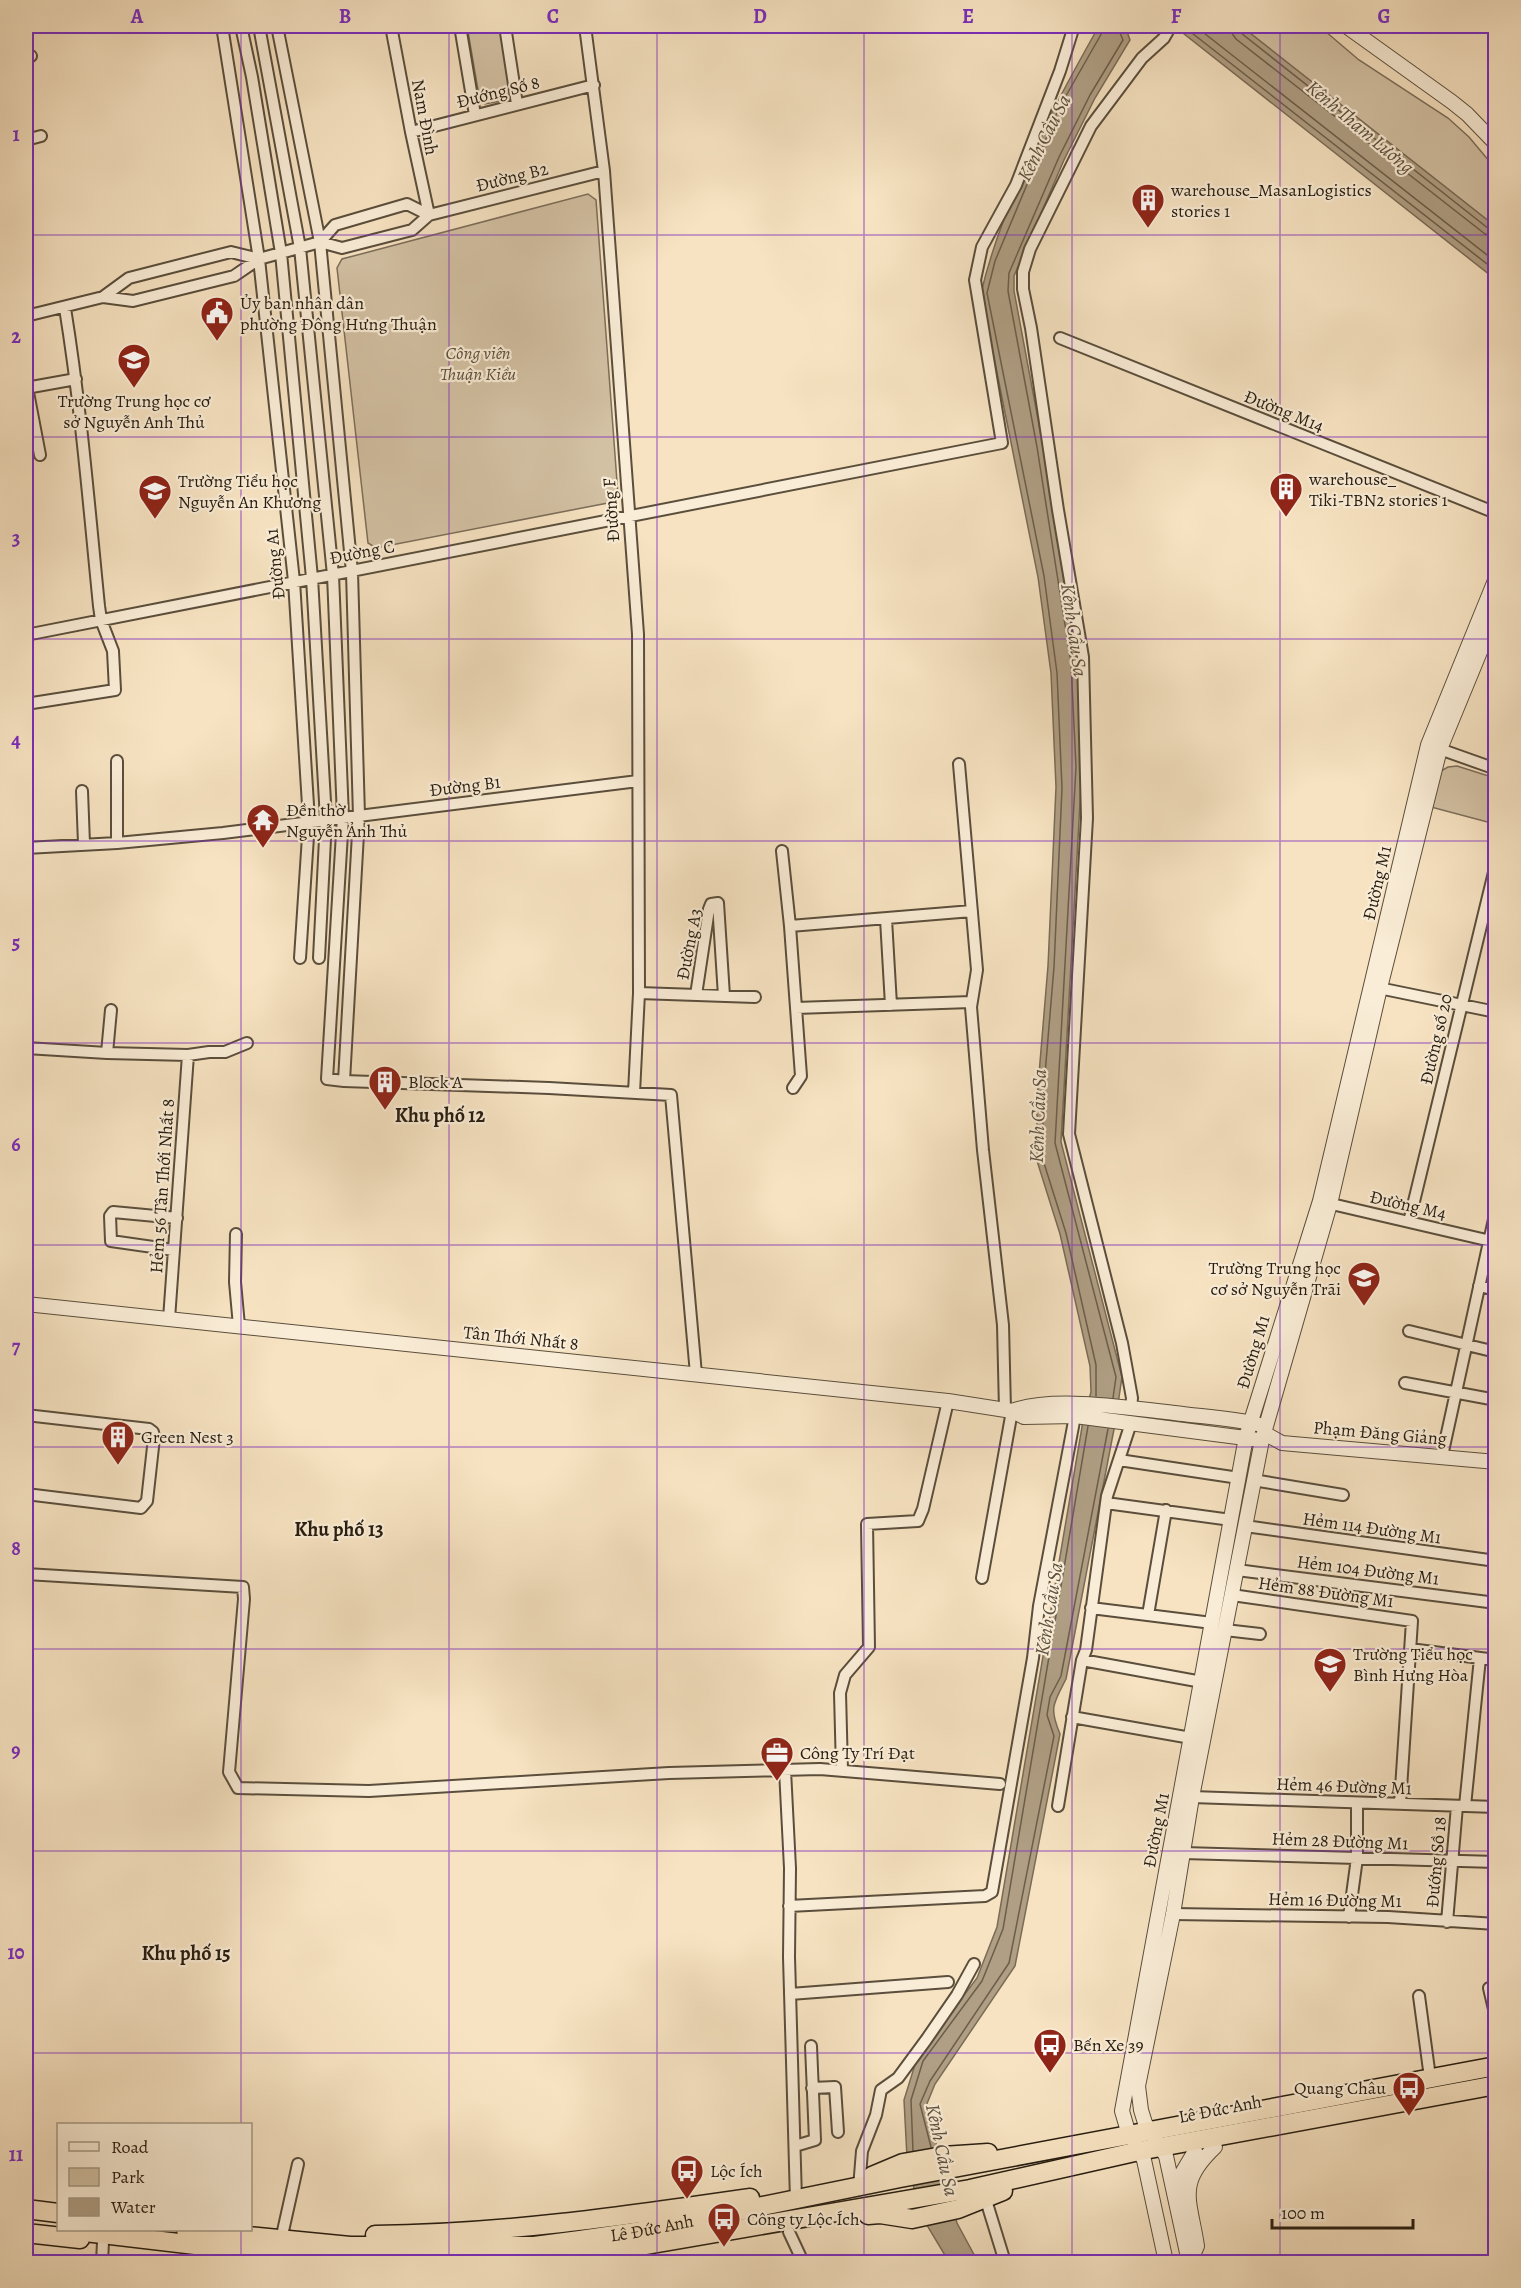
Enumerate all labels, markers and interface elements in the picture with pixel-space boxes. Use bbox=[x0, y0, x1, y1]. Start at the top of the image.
text: A bbox=[130, 3, 144, 30]
text: B bbox=[339, 3, 351, 30]
text: C bbox=[547, 3, 559, 30]
text: D bbox=[753, 3, 767, 30]
text: E bbox=[962, 3, 974, 30]
text: F bbox=[1171, 3, 1182, 30]
text: G bbox=[1377, 3, 1391, 30]
street label: Đướng Số 8 bbox=[454, 70, 542, 114]
water label: Kênh Tham Lương bbox=[1300, 74, 1420, 180]
street label: Nam Đình bbox=[406, 77, 444, 157]
water label: Kênh Cầu Sa bbox=[1011, 90, 1077, 186]
text: 1 bbox=[12, 121, 20, 148]
street label: Đường B2 bbox=[473, 156, 551, 198]
place label: warehouse_MasanLogistics stories 1 bbox=[1170, 178, 1372, 223]
building icon: warehouse_MasanLogistics stories 1 bbox=[1130, 182, 1166, 229]
place label: Ủy ban nhân dân phường Đông Hưng Thuận bbox=[240, 291, 437, 336]
public building icon: Ủy ban nhân dân phường Đông Hưng Thuận bbox=[199, 295, 235, 342]
text: 2 bbox=[11, 323, 21, 350]
park label: Công viên Thuận Kiều bbox=[440, 341, 516, 386]
school or university icon: Trường Trung học cơ sở Nguyễn Anh Thủ bbox=[116, 342, 152, 389]
street label: Đường M14 bbox=[1241, 384, 1327, 438]
place label: Trường Trung học cơ sở Nguyễn Anh Thủ bbox=[58, 389, 211, 434]
place label: warehouse_ Tiki-TBN2 stories 1 bbox=[1308, 467, 1448, 512]
place label: Trường Tiểu học Nguyễn An Khương bbox=[178, 469, 321, 514]
building icon: warehouse_ Tiki-TBN2 stories 1 bbox=[1268, 471, 1304, 518]
school or university icon: Trường Tiểu học Nguyễn An Khương bbox=[137, 473, 173, 520]
street label: Đường F bbox=[597, 477, 625, 543]
text: 3 bbox=[12, 525, 20, 552]
street label: Đường A1 bbox=[259, 527, 291, 601]
street label: Đường C bbox=[327, 534, 397, 570]
water label: Kênh Cầu Sa bbox=[1054, 582, 1094, 678]
text: 4 bbox=[11, 727, 21, 754]
street label: Đường B1 bbox=[428, 770, 502, 802]
place label: Đền thờ Nguyễn Ảnh Thủ bbox=[286, 798, 408, 843]
temple icon: Đền thờ Nguyễn Ảnh Thủ bbox=[245, 802, 281, 849]
street label: Đường M1 bbox=[1357, 843, 1397, 923]
street label: Đường A3 bbox=[670, 906, 708, 982]
text: 5 bbox=[12, 929, 20, 956]
street label: Đường số 20 bbox=[1414, 991, 1458, 1087]
building icon: Block A bbox=[367, 1064, 403, 1111]
water label: Kênh Cầu Sa bbox=[1023, 1069, 1053, 1163]
place label: Block A bbox=[408, 1070, 463, 1094]
street label: Hẻm 56 Tân Thới Nhất 8 bbox=[144, 1098, 180, 1274]
district label: Khu phố 12 bbox=[395, 1102, 486, 1129]
text: 6 bbox=[11, 1131, 21, 1158]
street label: Đường M4 bbox=[1367, 1185, 1449, 1225]
place label: Trường Trung học cơ sở Nguyễn Trãi bbox=[1209, 1256, 1341, 1301]
school or university icon: Trường Trung học cơ sở Nguyễn Trãi bbox=[1346, 1260, 1382, 1307]
street label: Đường M1 bbox=[1230, 1312, 1276, 1392]
street label: Tân Thới Nhất 8 bbox=[462, 1320, 580, 1356]
text: 7 bbox=[12, 1333, 21, 1360]
street label: Phạm Đăng Giảng bbox=[1312, 1415, 1448, 1451]
building icon: Green Nest 3 bbox=[100, 1419, 136, 1466]
place label: Green Nest 3 bbox=[141, 1425, 234, 1449]
street label: Hẻm 114 Đường M1 bbox=[1301, 1506, 1443, 1550]
district label: Khu phố 13 bbox=[294, 1516, 384, 1543]
text: 8 bbox=[11, 1535, 21, 1562]
street label: Hẻm 104 Đường M1 bbox=[1295, 1549, 1441, 1591]
water label: Kênh Cầu Sa bbox=[1028, 1560, 1070, 1658]
street label: Hẻm 88 Đường M1 bbox=[1257, 1571, 1395, 1613]
place label: Trường Tiểu học Bình Hưng Hòa bbox=[1353, 1642, 1473, 1687]
school or university icon: Trường Tiểu học Bình Hưng Hòa bbox=[1312, 1646, 1348, 1693]
office icon: Công Ty Trí Đạt bbox=[759, 1735, 795, 1782]
text: 9 bbox=[11, 1737, 21, 1764]
place label: Công Ty Trí Đạt bbox=[800, 1741, 915, 1765]
street label: Hẻm 46 Đường M1 bbox=[1276, 1772, 1412, 1800]
street label: Đường M1 bbox=[1137, 1790, 1175, 1870]
street label: Đướng Sồ 18 bbox=[1420, 1816, 1452, 1908]
street label: Hẻm 28 Đường M1 bbox=[1271, 1827, 1409, 1855]
street label: Hẻm 16 Đường M1 bbox=[1268, 1887, 1402, 1913]
text: 10 bbox=[7, 1939, 25, 1966]
district label: Khu phố 15 bbox=[141, 1940, 231, 1967]
bus stop icon: Bến Xe 39 bbox=[1032, 2027, 1068, 2074]
place label: Bến Xe 39 bbox=[1073, 2033, 1144, 2057]
bus stop icon: Quang Châu bbox=[1391, 2070, 1427, 2117]
place label: Quang Châu bbox=[1294, 2076, 1386, 2100]
street label: Lê Đức Anh bbox=[1176, 2089, 1264, 2129]
water label: Kênh Cầu Sa bbox=[919, 2101, 965, 2199]
legend bbox=[57, 2123, 252, 2231]
text: Road bbox=[111, 2135, 149, 2159]
text: 11 bbox=[9, 2141, 23, 2168]
bus stop icon: Lộc Ích bbox=[669, 2153, 705, 2200]
place label: Lộc Ích bbox=[710, 2159, 763, 2183]
text: Park bbox=[111, 2165, 145, 2189]
scale bar bbox=[1272, 2192, 1413, 2230]
text: Water bbox=[110, 2195, 156, 2219]
bus stop icon: Công ty Lộc Ích bbox=[706, 2201, 742, 2248]
text: 100 m bbox=[1281, 2201, 1325, 2225]
place label: Công ty Lộc Ích bbox=[747, 2207, 860, 2231]
street label: Lê Đức Anh bbox=[609, 2208, 696, 2247]

